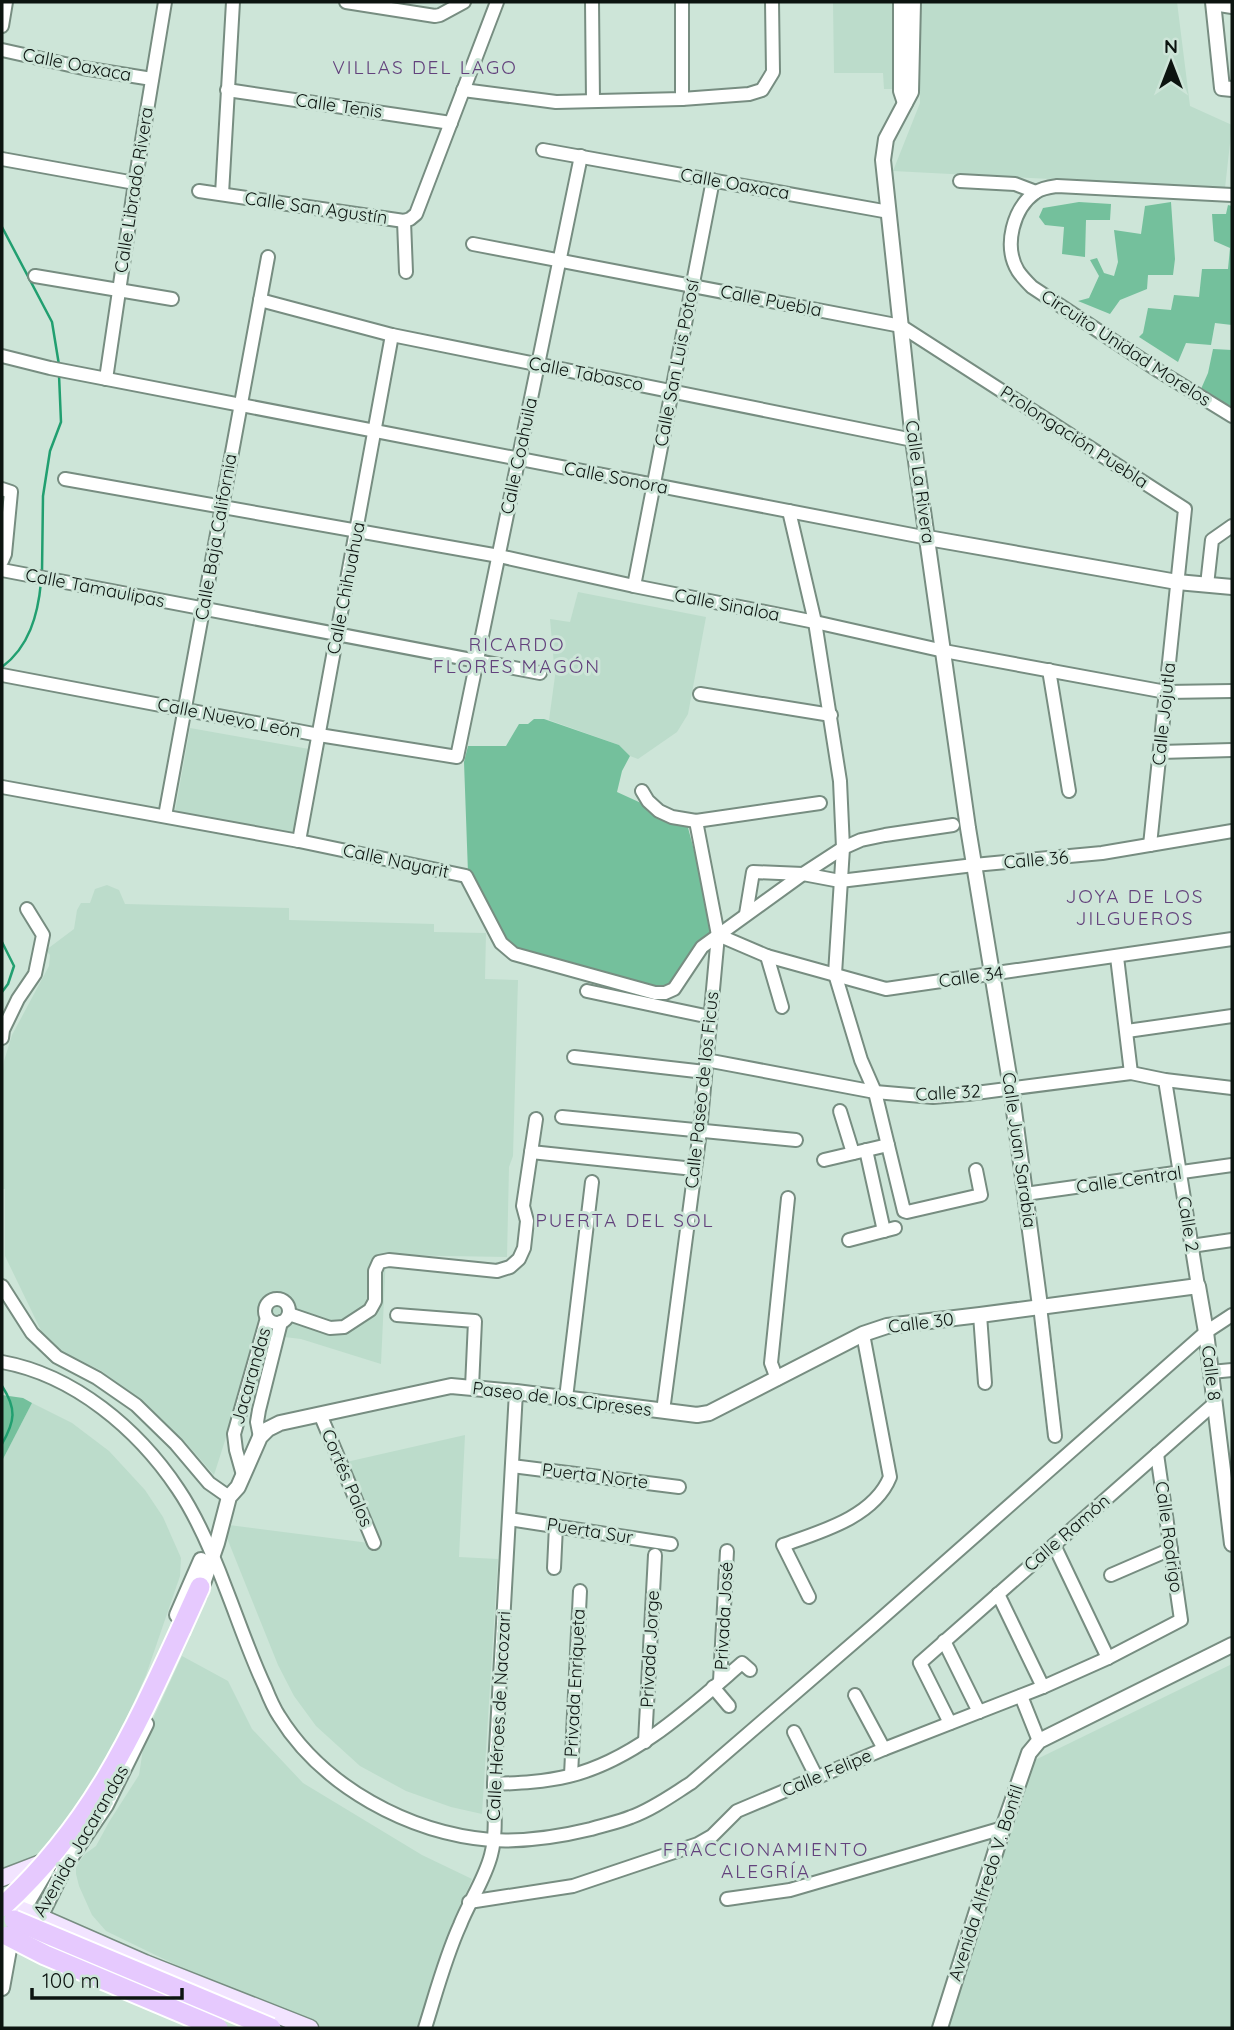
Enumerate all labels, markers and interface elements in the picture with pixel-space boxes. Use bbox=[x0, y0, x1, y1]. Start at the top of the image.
north arrow bbox=[1136, 28, 1206, 98]
text: N bbox=[1164, 34, 1178, 58]
street label: Calle Oaxaca bbox=[21, 43, 133, 86]
district label: VILLAS DEL LAGO bbox=[332, 55, 518, 79]
street label: Calle Tenis bbox=[294, 88, 384, 123]
street label: Calle Librado Rivera bbox=[109, 105, 158, 275]
street label: Calle Oaxaca bbox=[679, 163, 791, 204]
street label: Calle San Agustín bbox=[243, 186, 389, 229]
street label: Calle San Luis Potosí bbox=[649, 277, 704, 448]
street label: Calle Puebla bbox=[718, 279, 824, 322]
street label: Circuito Unidad Morelos bbox=[1037, 284, 1215, 411]
street label: Calle Tabasco bbox=[527, 351, 645, 396]
street label: Prolongación Puebla bbox=[996, 380, 1153, 493]
street label: Calle Coahuila bbox=[495, 395, 542, 516]
street label: Calle La Rivera bbox=[900, 419, 941, 545]
street label: Calle Baja California bbox=[190, 452, 241, 622]
street label: Calle Sonora bbox=[562, 456, 670, 499]
street label: Calle Chihuahua bbox=[321, 520, 370, 656]
street label: Calle Tamaulipas bbox=[23, 563, 167, 612]
street label: Calle Sinaloa bbox=[672, 583, 782, 626]
district label: RICARDO FLORES MAGÓN bbox=[433, 632, 601, 678]
street label: Calle Jojutla bbox=[1147, 661, 1180, 766]
street label: Calle Nuevo León bbox=[155, 692, 303, 743]
street label: Calle Nayarit bbox=[341, 838, 451, 883]
street label: Calle 36 bbox=[1003, 845, 1070, 874]
district label: JOYA DE LOS JILGUEROS bbox=[1065, 884, 1205, 930]
street label: Calle 34 bbox=[937, 961, 1005, 992]
street label: Calle Paseo de los Ficus bbox=[680, 990, 723, 1190]
street label: Calle Juan Sarabia bbox=[997, 1071, 1042, 1229]
street label: Calle 32 bbox=[915, 1079, 981, 1106]
street label: Calle Central bbox=[1075, 1161, 1183, 1198]
street label: Calle 2 bbox=[1173, 1195, 1204, 1253]
district label: PUERTA DEL SOL bbox=[535, 1208, 715, 1232]
street label: Calle 30 bbox=[887, 1307, 955, 1338]
street label: Jacarandas bbox=[226, 1325, 275, 1427]
street label: Calle 8 bbox=[1197, 1344, 1226, 1402]
street label: Paseo de los Cipreses bbox=[471, 1376, 653, 1421]
street label: Cortés Palos bbox=[317, 1425, 378, 1530]
street label: Puerta Norte bbox=[541, 1458, 650, 1493]
street label: Calle Rodrigo bbox=[1150, 1480, 1189, 1594]
street label: Calle Ramón bbox=[1019, 1489, 1114, 1576]
street label: Puerta Sur bbox=[545, 1512, 635, 1549]
street label: Privada José bbox=[709, 1561, 738, 1671]
street label: Privada Jorge bbox=[635, 1590, 664, 1708]
street label: Privada Enriqueta bbox=[559, 1608, 590, 1758]
street label: Calle Héroes de Nacozari bbox=[482, 1610, 515, 1822]
street label: Calle Felipe bbox=[779, 1743, 875, 1802]
street label: Avenida Jacarandas bbox=[28, 1761, 133, 1921]
street label: Avenida Alfredo V. Bonfil bbox=[943, 1782, 1028, 1984]
district label: FRACCIONAMIENTO ALEGRÍA bbox=[663, 1837, 869, 1883]
scale bar bbox=[32, 1956, 182, 2000]
text: 100 m bbox=[42, 1967, 100, 1993]

